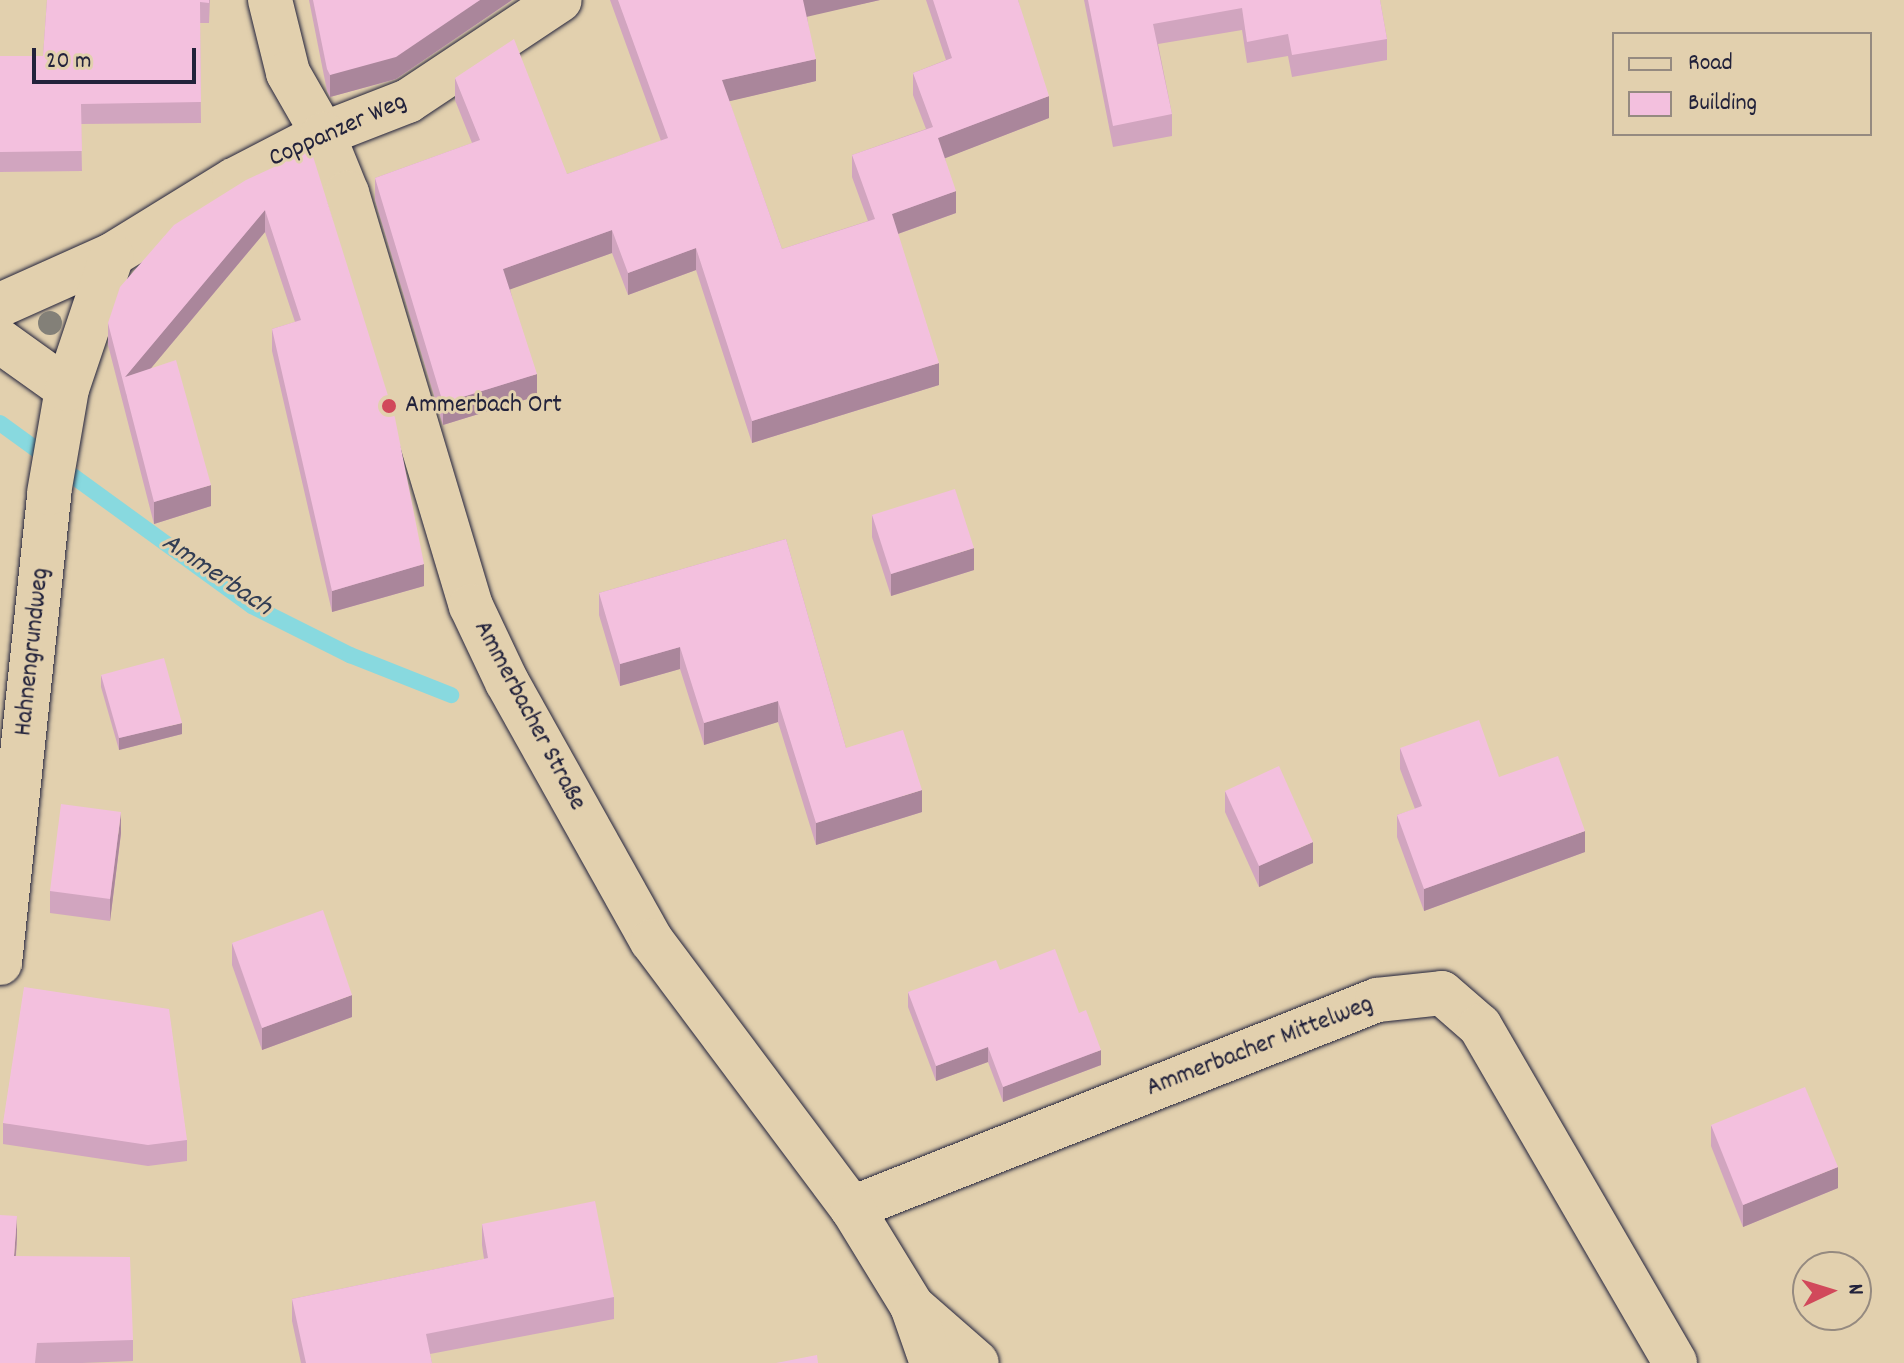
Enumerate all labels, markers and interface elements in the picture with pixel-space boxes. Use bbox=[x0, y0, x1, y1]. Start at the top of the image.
scale bar bbox=[36, 32, 200, 82]
legend bbox=[1612, 32, 1872, 136]
text: 20 m bbox=[46, 45, 92, 79]
text: Road bbox=[1688, 47, 1733, 81]
street label: Coppanzer Weg bbox=[264, 87, 412, 175]
text: Building bbox=[1688, 87, 1757, 121]
place label: Ammerbach Ort bbox=[405, 390, 562, 422]
marker: Ammerbach Ort bbox=[380, 397, 398, 415]
water label: Ammerbach bbox=[154, 527, 278, 625]
street label: Hahnengrundweg bbox=[9, 566, 57, 738]
street label: Ammerbacher Straße bbox=[466, 616, 592, 816]
street label: Ammerbacher Mittelweg bbox=[1142, 989, 1378, 1105]
north arrow bbox=[1792, 1251, 1872, 1331]
text: N bbox=[1839, 1283, 1870, 1296]

